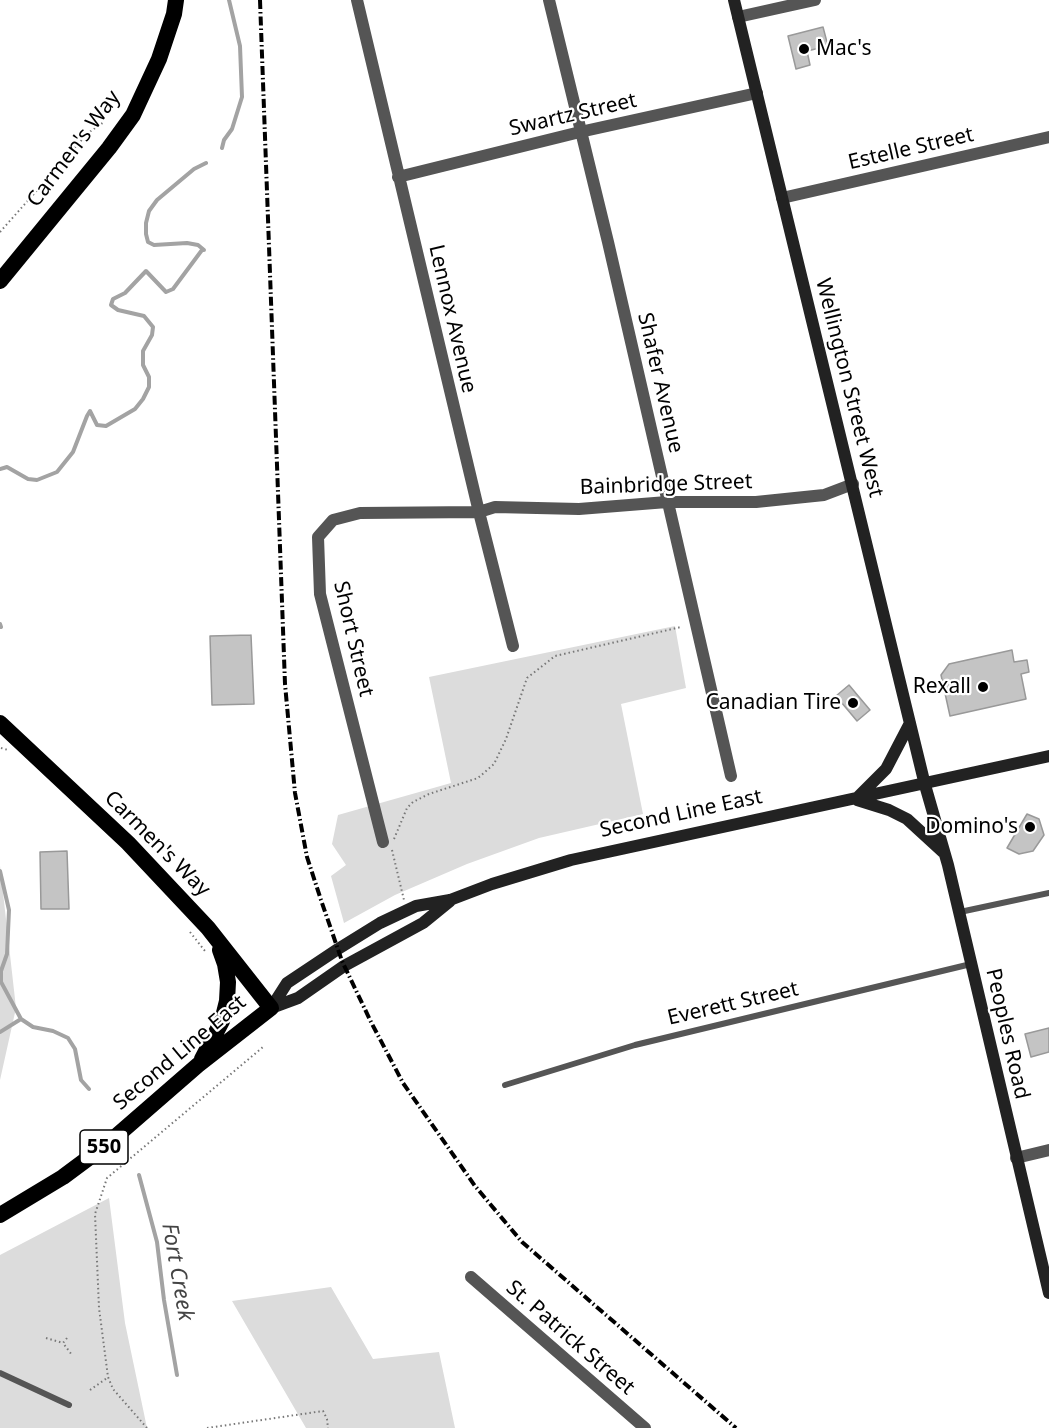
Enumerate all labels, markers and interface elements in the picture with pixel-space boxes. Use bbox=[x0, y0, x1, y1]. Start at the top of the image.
place label: Mac's bbox=[816, 36, 871, 62]
marker: Mac's bbox=[797, 42, 811, 56]
street label: Carmen's Way bbox=[22, 86, 126, 212]
street label: Swartz Street bbox=[507, 88, 639, 142]
street label: Estelle Street bbox=[846, 122, 976, 176]
street label: Lennox Avenue bbox=[423, 242, 481, 396]
street label: Wellington Street West bbox=[810, 276, 888, 500]
street label: Shafer Avenue bbox=[632, 310, 688, 456]
street label: Bainbridge Street bbox=[579, 469, 753, 501]
street label: Short Street bbox=[328, 579, 378, 699]
place label: Rexall bbox=[913, 674, 971, 700]
marker: Rexall bbox=[976, 680, 990, 694]
place label: Canadian Tire bbox=[705, 690, 841, 716]
marker: Canadian Tire bbox=[846, 696, 860, 710]
street label: Second Line East bbox=[598, 784, 764, 844]
street label: Carmen's Way bbox=[99, 786, 215, 902]
place label: Domino's bbox=[925, 814, 1018, 840]
marker: Domino's bbox=[1023, 820, 1037, 834]
street label: Peoples Road bbox=[980, 966, 1034, 1102]
street label: Everett Street bbox=[665, 977, 801, 1031]
street label: Second Line East bbox=[109, 990, 251, 1116]
road number: 550 bbox=[80, 1130, 128, 1164]
water label: Fort Creek bbox=[155, 1221, 199, 1323]
street label: St. Patrick Street bbox=[501, 1275, 639, 1401]

